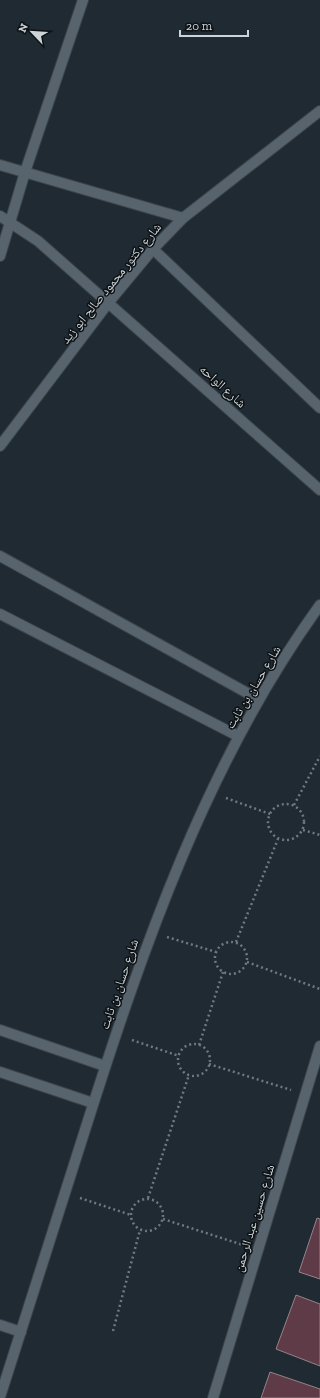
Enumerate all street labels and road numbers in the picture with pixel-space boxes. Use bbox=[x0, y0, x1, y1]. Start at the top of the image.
street label: شارع دكتور محمود صالح ابو زيد bbox=[58, 220, 166, 348]
street label: شارع الواحه bbox=[196, 361, 249, 412]
street label: شارع حسان بن ثابت bbox=[222, 643, 285, 732]
street label: شارع حسان بن ثابت bbox=[97, 937, 143, 1032]
street label: شارع حسين عبد الرحمن bbox=[231, 1162, 279, 1274]

